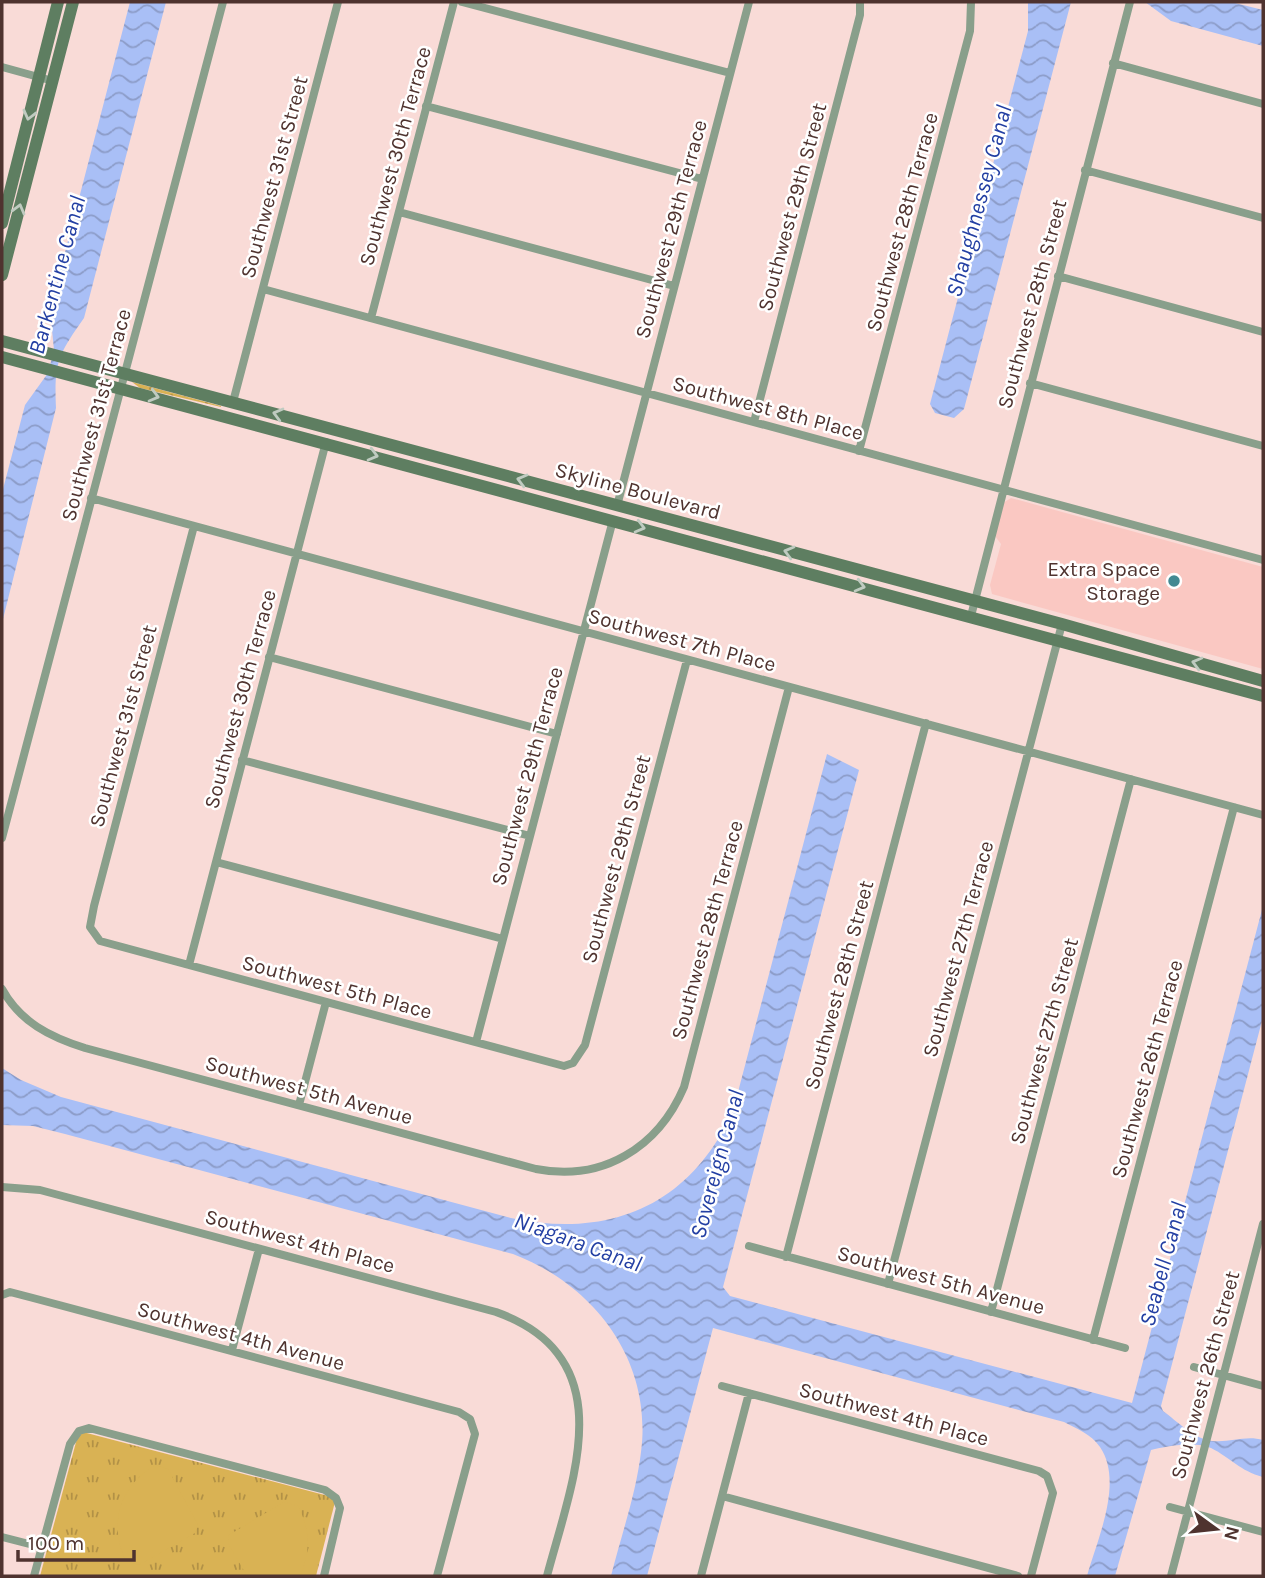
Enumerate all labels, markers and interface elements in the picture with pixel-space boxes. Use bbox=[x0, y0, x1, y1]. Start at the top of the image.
street label: Southwest 30th Terrace bbox=[354, 44, 436, 268]
street label: Southwest 31st Street bbox=[235, 73, 313, 281]
street label: Southwest 29th Street bbox=[753, 100, 831, 314]
water label: Shaughnessey Canal bbox=[940, 102, 1018, 300]
one-way arrow bbox=[23, 109, 37, 121]
street label: Southwest 28th Terrace bbox=[861, 110, 943, 334]
street label: Southwest 29th Terrace bbox=[630, 117, 712, 341]
water label: Barkentine Canal bbox=[23, 192, 91, 357]
street label: Southwest 28th Street bbox=[993, 197, 1072, 411]
one-way arrow bbox=[11, 203, 25, 215]
street label: Southwest 31st Terrace bbox=[56, 306, 136, 524]
street label: Southwest 8th Place bbox=[670, 371, 866, 445]
one-way arrow bbox=[147, 388, 159, 402]
one-way arrow bbox=[273, 408, 285, 422]
one-way arrow bbox=[367, 447, 379, 461]
street label: Skyline Boulevard bbox=[552, 457, 724, 525]
one-way arrow bbox=[516, 474, 528, 488]
one-way arrow bbox=[634, 519, 646, 534]
one-way arrow bbox=[783, 546, 795, 560]
place label: Extra Space Storage bbox=[1047, 557, 1160, 605]
marker: Extra Space Storage bbox=[1166, 573, 1182, 589]
one-way arrow bbox=[854, 578, 866, 592]
street label: Southwest 30th Terrace bbox=[199, 587, 281, 811]
street label: Southwest 7th Place bbox=[585, 603, 779, 677]
street label: Southwest 31st Street bbox=[84, 622, 162, 830]
one-way arrow bbox=[1192, 657, 1204, 671]
street label: Southwest 29th Terrace bbox=[486, 664, 568, 888]
street label: Southwest 29th Street bbox=[577, 752, 655, 966]
street label: Southwest 28th Terrace bbox=[666, 818, 748, 1042]
street label: Southwest 27th Terrace bbox=[918, 838, 998, 1060]
street label: Southwest 28th Street bbox=[800, 878, 879, 1092]
street label: Southwest 27th Street bbox=[1005, 935, 1083, 1147]
street label: Southwest 5th Place bbox=[239, 950, 435, 1024]
street label: Southwest 26th Terrace bbox=[1106, 957, 1188, 1181]
street label: Southwest 5th Avenue bbox=[203, 1051, 415, 1129]
water label: Sovereign Canal bbox=[684, 1086, 750, 1241]
water label: Seabell Canal bbox=[1133, 1198, 1193, 1329]
street label: Southwest 4th Place bbox=[203, 1204, 397, 1278]
water label: Niagara Canal bbox=[511, 1206, 646, 1278]
street label: Southwest 5th Avenue bbox=[835, 1241, 1047, 1319]
street label: Southwest 26th Street bbox=[1166, 1268, 1244, 1482]
street label: Southwest 4th Avenue bbox=[135, 1297, 347, 1375]
street label: Southwest 4th Place bbox=[797, 1377, 991, 1451]
north arrow bbox=[1181, 1494, 1251, 1564]
scale bar bbox=[18, 1518, 133, 1562]
text: N bbox=[1219, 1524, 1244, 1543]
text: 100 m bbox=[28, 1531, 85, 1555]

